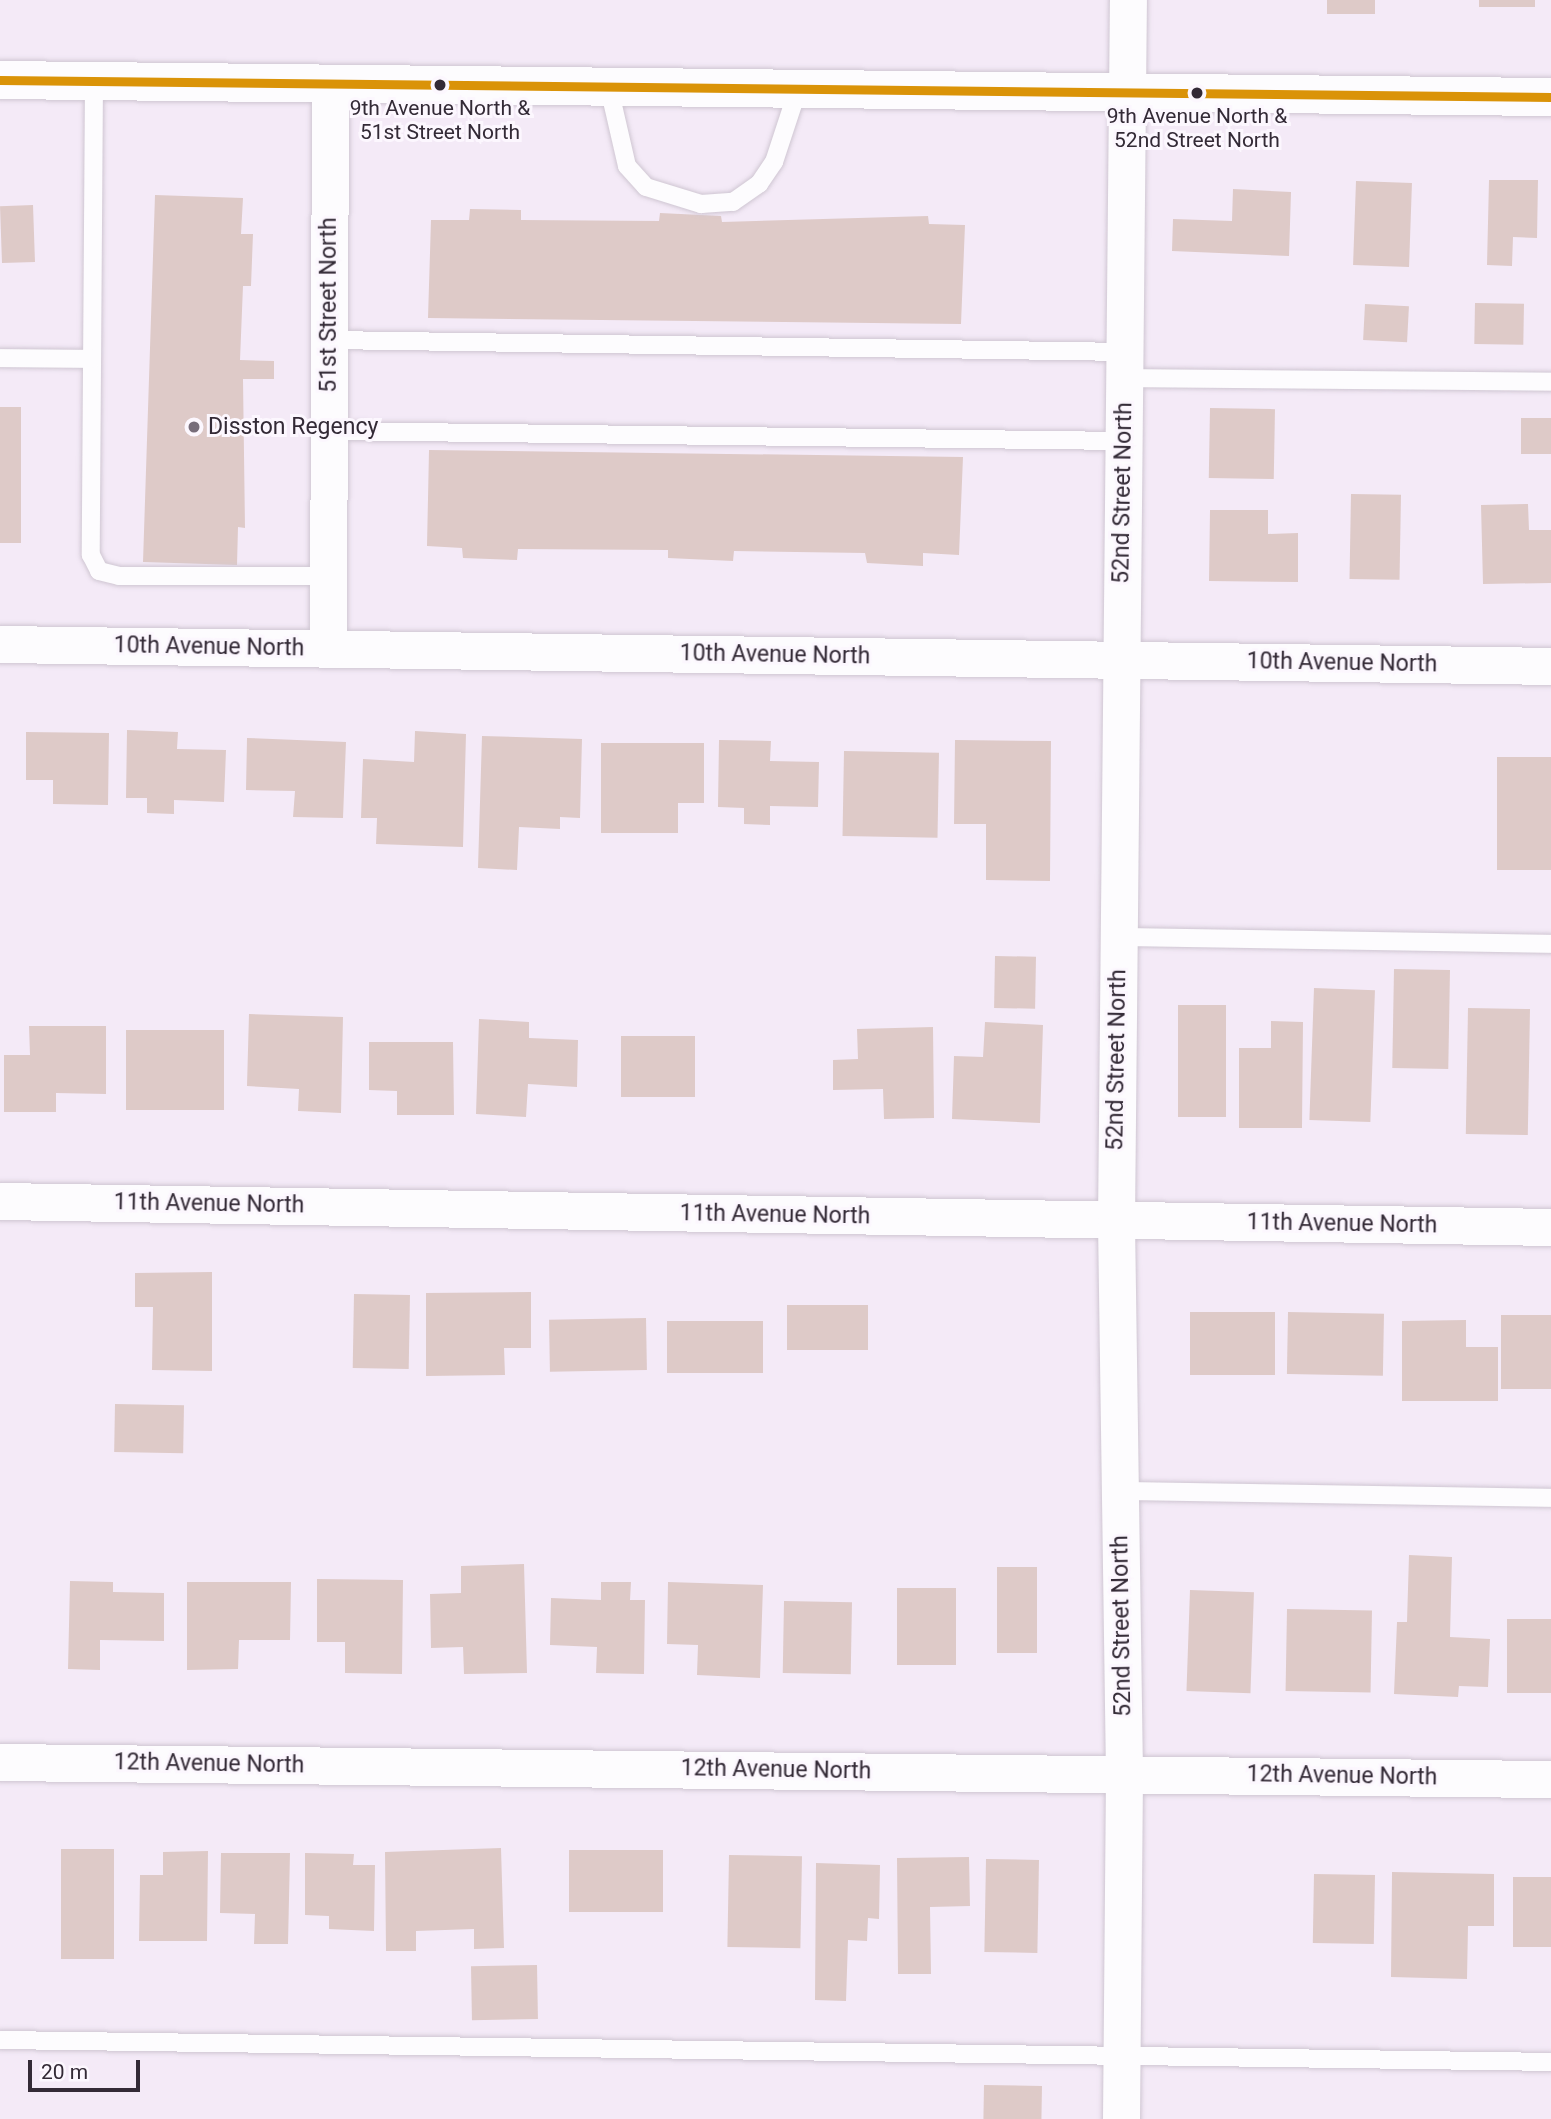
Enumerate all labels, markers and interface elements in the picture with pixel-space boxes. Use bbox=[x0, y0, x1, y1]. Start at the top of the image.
marker: 9th Avenue North & 51st Street North bbox=[433, 78, 447, 92]
marker: 9th Avenue North & 52nd Street North bbox=[1190, 86, 1204, 100]
place label: 9th Avenue North & 51st Street North bbox=[350, 95, 530, 145]
place label: 9th Avenue North & 52nd Street North bbox=[1107, 103, 1287, 153]
street label: 51st Street North bbox=[315, 217, 343, 393]
street label: 52nd Street North bbox=[1108, 402, 1138, 584]
place label: Disston Regency bbox=[208, 413, 378, 441]
marker: Disston Regency bbox=[186, 419, 202, 435]
street label: 10th Avenue North bbox=[113, 632, 305, 662]
street label: 10th Avenue North bbox=[679, 640, 871, 670]
street label: 10th Avenue North bbox=[1246, 648, 1438, 678]
street label: 52nd Street North bbox=[1102, 969, 1132, 1151]
street label: 11th Avenue North bbox=[113, 1189, 305, 1219]
street label: 11th Avenue North bbox=[679, 1200, 871, 1230]
street label: 11th Avenue North bbox=[1246, 1209, 1438, 1239]
street label: 52nd Street North bbox=[1107, 1535, 1137, 1717]
street label: 12th Avenue North bbox=[113, 1749, 305, 1779]
street label: 12th Avenue North bbox=[680, 1755, 872, 1785]
street label: 12th Avenue North bbox=[1246, 1761, 1438, 1791]
scale bar bbox=[32, 2046, 144, 2090]
text: 20 m bbox=[41, 2060, 88, 2084]

